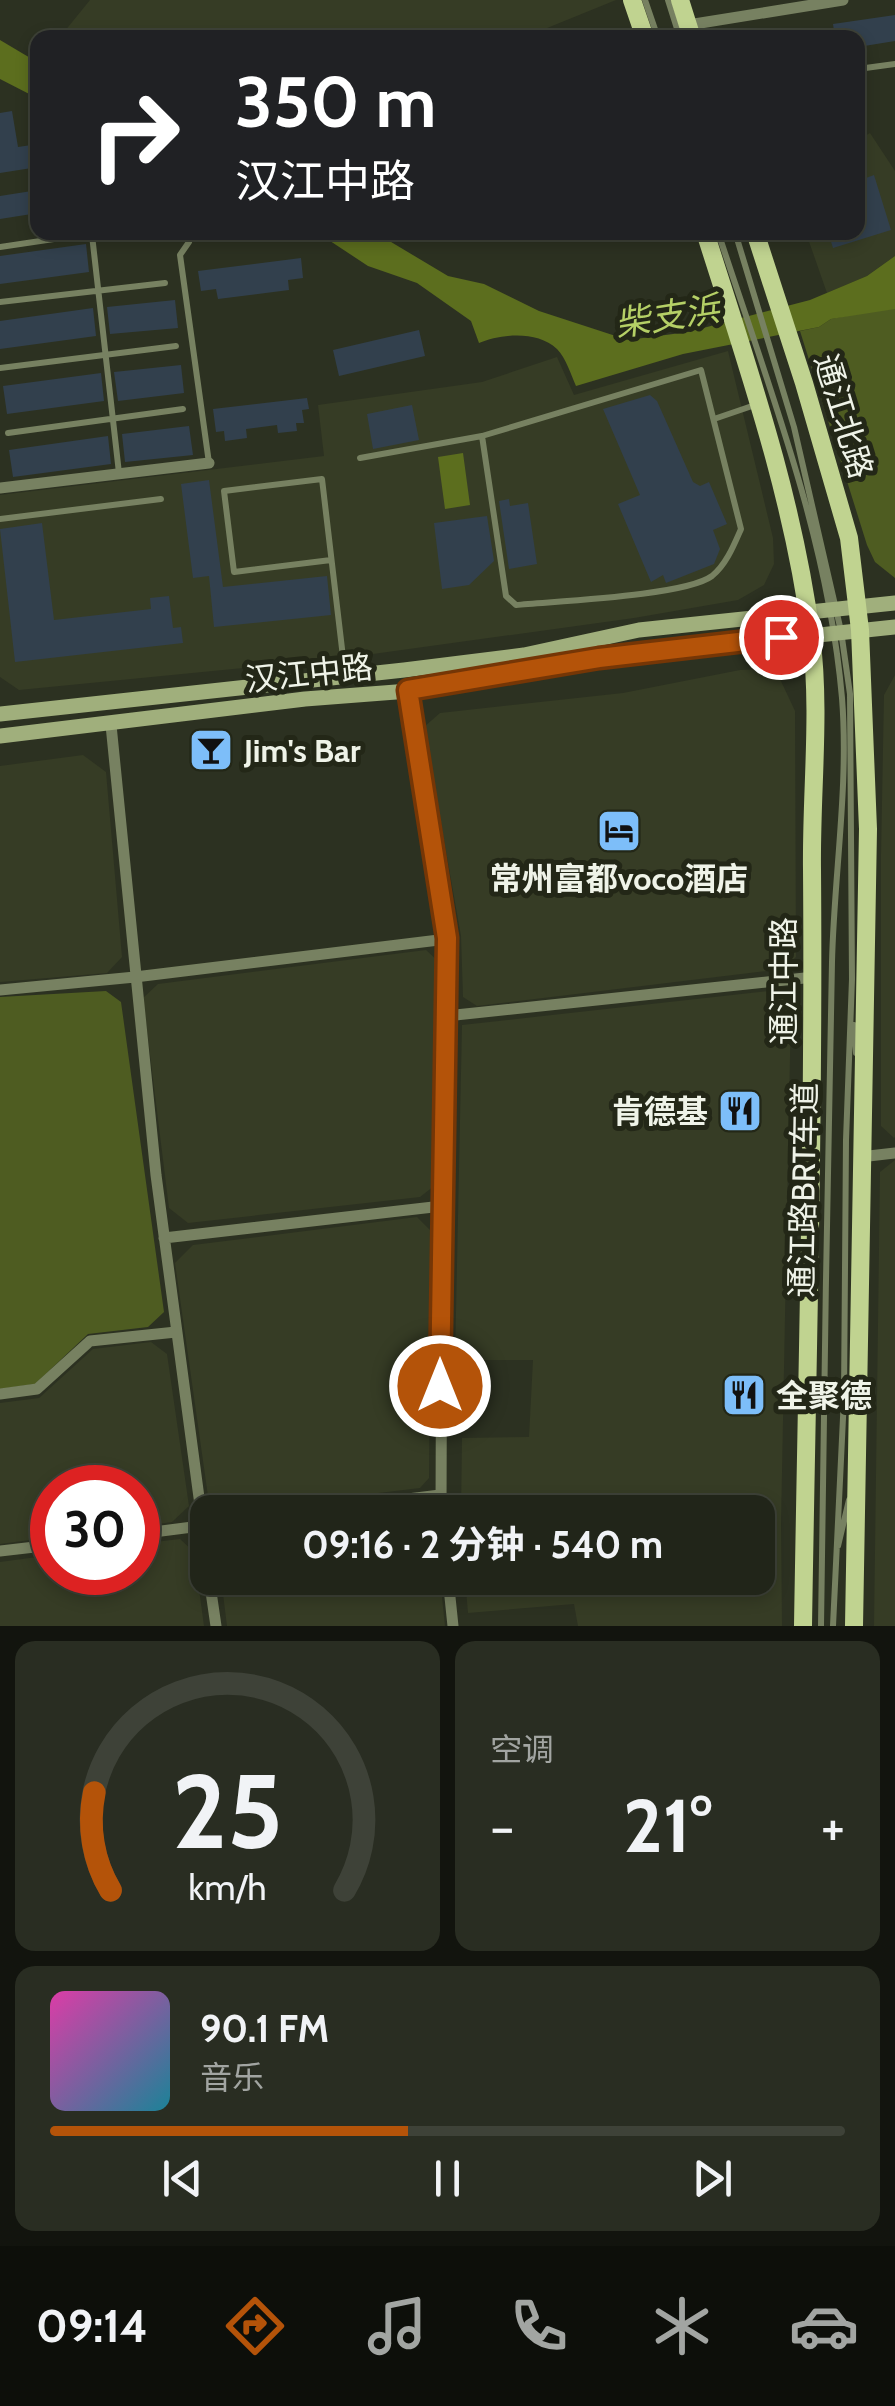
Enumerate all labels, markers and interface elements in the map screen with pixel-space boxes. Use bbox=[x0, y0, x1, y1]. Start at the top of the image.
text: 350 m bbox=[235, 59, 436, 145]
icon: right bbox=[70, 70, 200, 200]
text: 汉江中路 bbox=[235, 154, 415, 208]
water label: 柴支浜 bbox=[612, 286, 725, 345]
street label: 通江北路 bbox=[807, 349, 881, 483]
pin bbox=[739, 595, 824, 680]
icon: arrive bbox=[754, 610, 809, 665]
street label: 汉江中路 bbox=[243, 647, 375, 699]
bar icon: Jim's Bar bbox=[188, 727, 234, 773]
place label: Jim's Bar bbox=[243, 731, 361, 770]
hotel icon: 常州富都voco酒店 bbox=[596, 808, 642, 854]
place label: 常州富都voco酒店 bbox=[490, 859, 748, 898]
street label: 通江中路 bbox=[764, 917, 803, 1045]
street label: 通江路BRT车道 bbox=[782, 1082, 824, 1298]
restaurant icon: 肯德基 bbox=[717, 1088, 763, 1134]
place label: 肯德基 bbox=[612, 1092, 708, 1131]
position arrow bbox=[388, 1334, 492, 1438]
restaurant icon: 全聚德 bbox=[721, 1372, 767, 1418]
place label: 全聚德 bbox=[776, 1376, 872, 1415]
speed limit sign: 30 bbox=[30, 1465, 160, 1595]
text: 09:16 · 2 分钟 · 540 m bbox=[302, 1521, 663, 1568]
text: 空调 bbox=[490, 1730, 554, 1769]
text: 25 bbox=[172, 1748, 283, 1874]
text: 21° bbox=[623, 1780, 712, 1871]
text: − bbox=[490, 1793, 514, 1860]
text: + bbox=[821, 1793, 845, 1860]
text: km/h bbox=[188, 1866, 267, 1909]
text: 90.1 FM bbox=[200, 2005, 329, 2052]
text: 音乐 bbox=[200, 2058, 264, 2097]
icon: previous bbox=[155, 2151, 210, 2206]
icon: pause bbox=[420, 2151, 475, 2206]
icon: next bbox=[685, 2151, 740, 2206]
icon: directions bbox=[220, 2291, 290, 2361]
icon: music bbox=[362, 2291, 432, 2361]
icon: phone bbox=[504, 2291, 574, 2361]
icon: climate bbox=[647, 2291, 717, 2361]
icon: car bbox=[789, 2291, 859, 2361]
text: 09:14 bbox=[36, 2299, 148, 2353]

